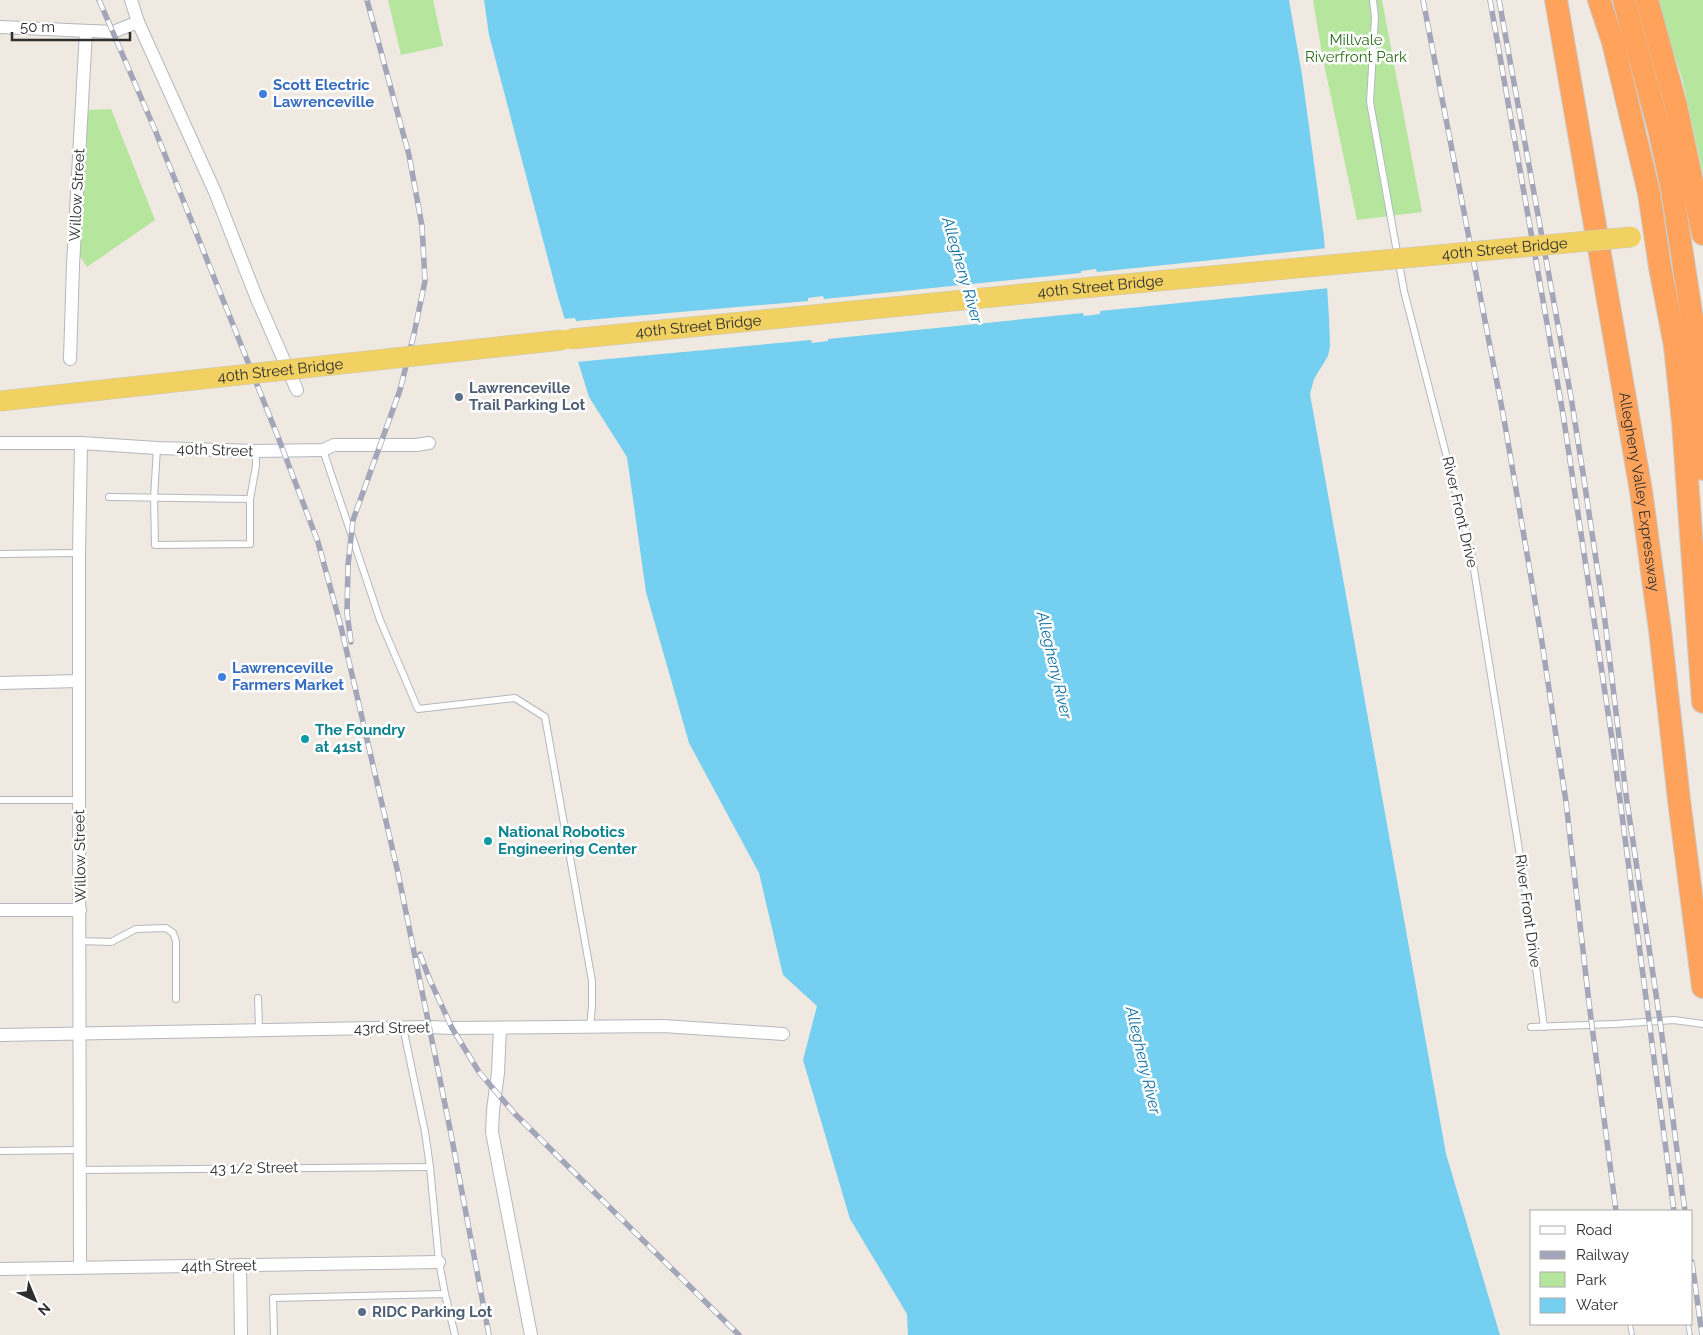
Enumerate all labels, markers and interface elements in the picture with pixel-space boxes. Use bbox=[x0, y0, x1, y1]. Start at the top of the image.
scale bar bbox=[12, 10, 130, 42]
text: 50 m bbox=[20, 18, 55, 36]
park label: Millvale Riverfront Park bbox=[1305, 31, 1407, 66]
place label: Scott Electric Lawrenceville bbox=[273, 76, 374, 111]
marker: Scott Electric Lawrenceville bbox=[257, 88, 269, 100]
street label: Willow Street bbox=[66, 148, 88, 242]
water label: Allegheny River bbox=[938, 214, 987, 326]
street label: 40th Street Bridge bbox=[1441, 234, 1569, 264]
street label: 40th Street Bridge bbox=[1037, 271, 1164, 301]
street label: 40th Street Bridge bbox=[635, 311, 762, 342]
street label: 40th Street Bridge bbox=[217, 355, 344, 386]
place label: Lawrenceville Trail Parking Lot bbox=[469, 379, 585, 414]
marker: Lawrenceville Trail Parking Lot bbox=[453, 391, 465, 403]
street label: Allegheny Valley Expressway bbox=[1615, 391, 1664, 593]
street label: 40th Street bbox=[176, 440, 254, 460]
street label: River Front Drive bbox=[1438, 455, 1482, 570]
water label: Allegheny River bbox=[1033, 609, 1076, 721]
place label: Lawrenceville Farmers Market bbox=[232, 659, 344, 694]
marker: Lawrenceville Farmers Market bbox=[216, 671, 228, 683]
place label: The Foundry at 41st bbox=[315, 721, 406, 756]
marker: The Foundry at 41st bbox=[299, 733, 311, 745]
street label: Willow Street bbox=[70, 809, 90, 903]
place label: National Robotics Engineering Center bbox=[498, 823, 637, 858]
marker: National Robotics Engineering Center bbox=[482, 835, 494, 847]
street label: River Front Drive bbox=[1511, 853, 1545, 969]
water label: Allegheny River bbox=[1122, 1004, 1165, 1116]
street label: 43rd Street bbox=[354, 1018, 430, 1038]
street label: 43 1/2 Street bbox=[210, 1158, 298, 1178]
legend bbox=[1530, 1210, 1693, 1325]
text: Road bbox=[1576, 1221, 1612, 1239]
text: Railway bbox=[1576, 1246, 1629, 1264]
street label: 44th Street bbox=[181, 1256, 257, 1276]
text: Park bbox=[1576, 1271, 1607, 1289]
north arrow bbox=[10, 1275, 60, 1325]
text: Water bbox=[1576, 1296, 1619, 1314]
text: N bbox=[35, 1300, 53, 1319]
place label: RIDC Parking Lot bbox=[372, 1303, 493, 1321]
marker: RIDC Parking Lot bbox=[356, 1306, 368, 1318]

